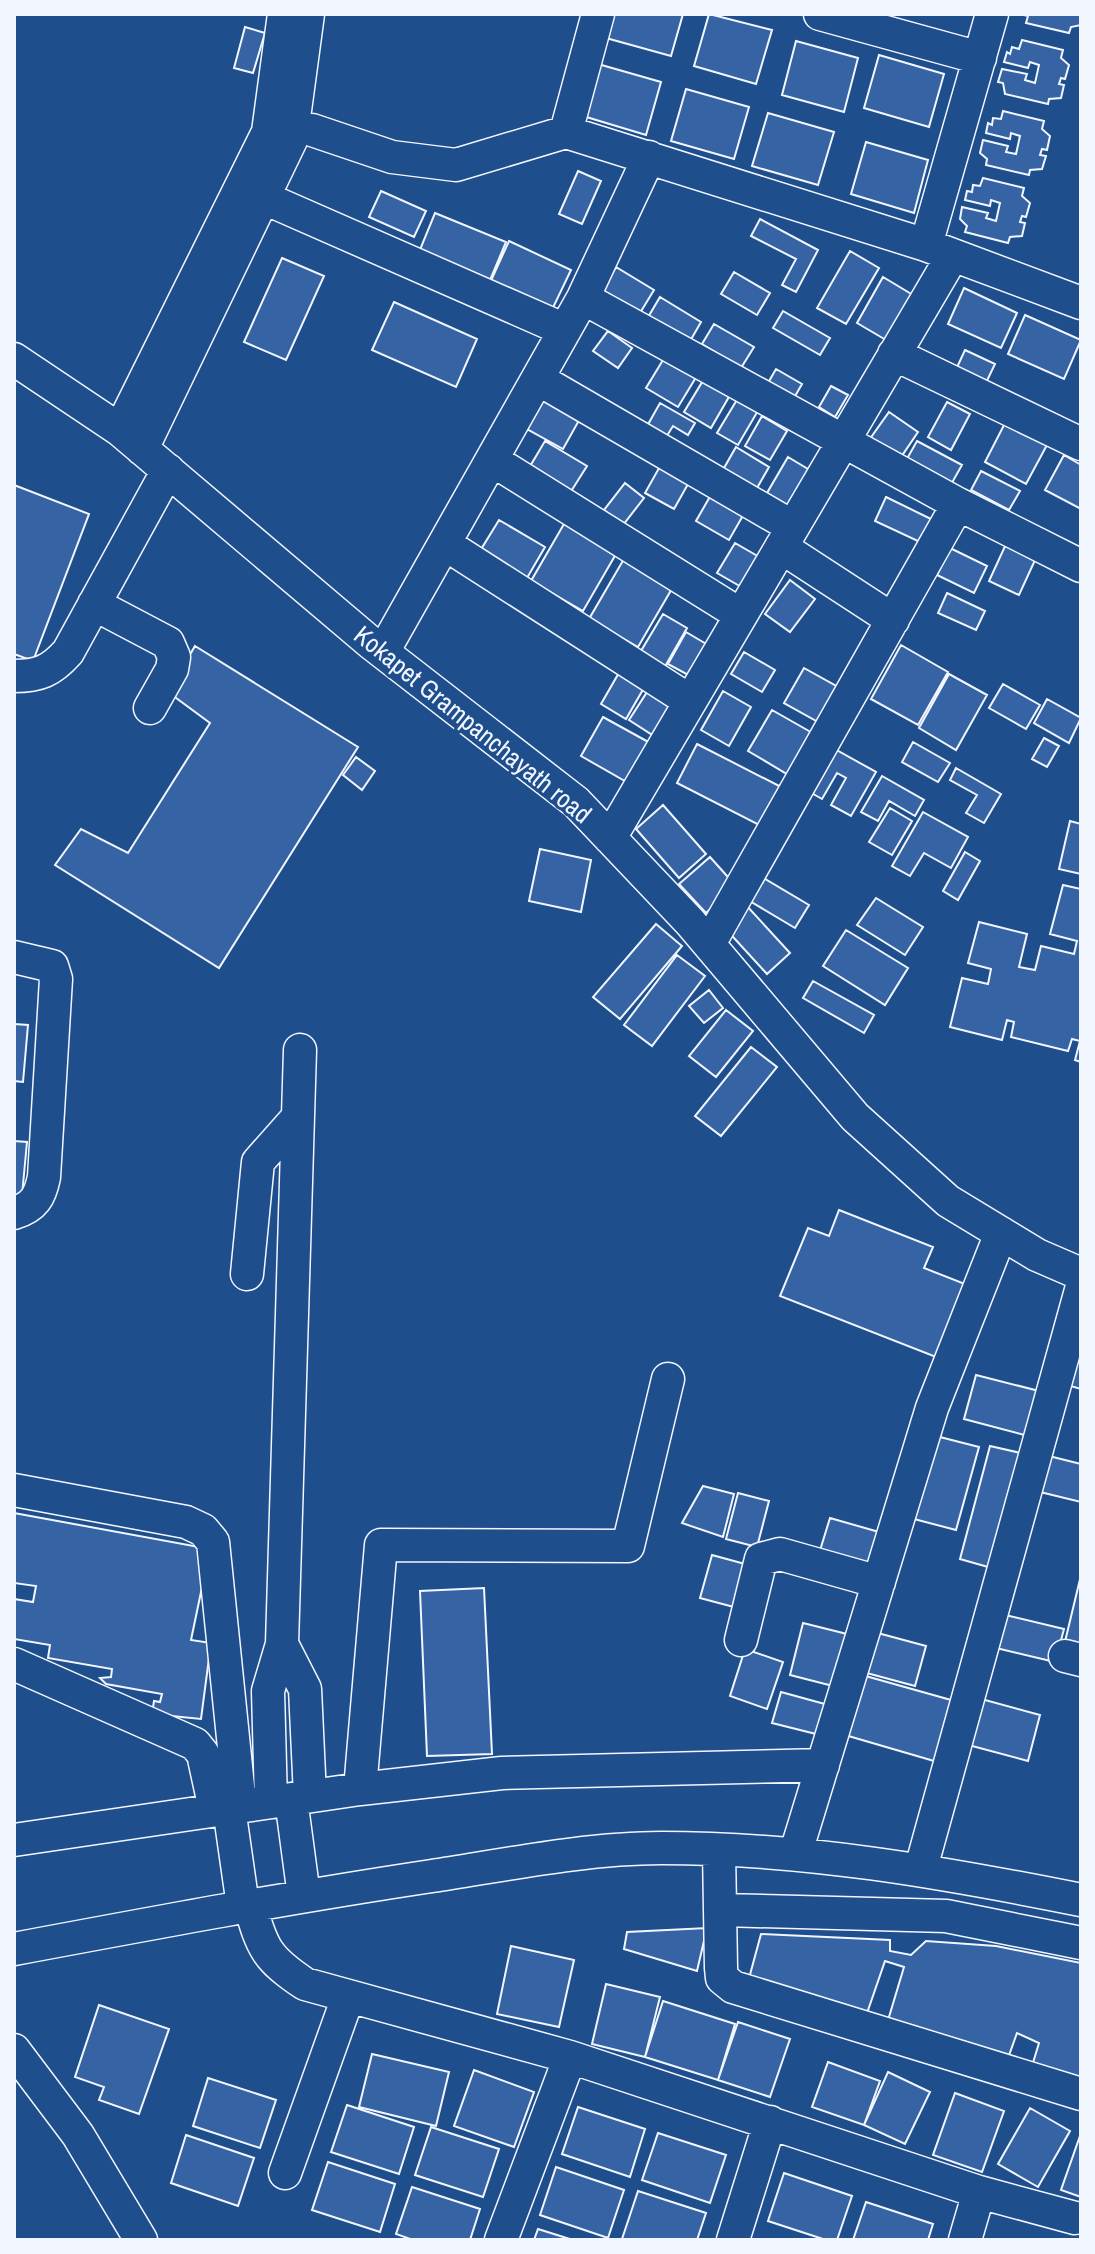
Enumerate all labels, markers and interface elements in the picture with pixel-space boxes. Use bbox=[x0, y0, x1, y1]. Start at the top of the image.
street label: Kokapet Grampanchayath road bbox=[347, 617, 599, 831]

